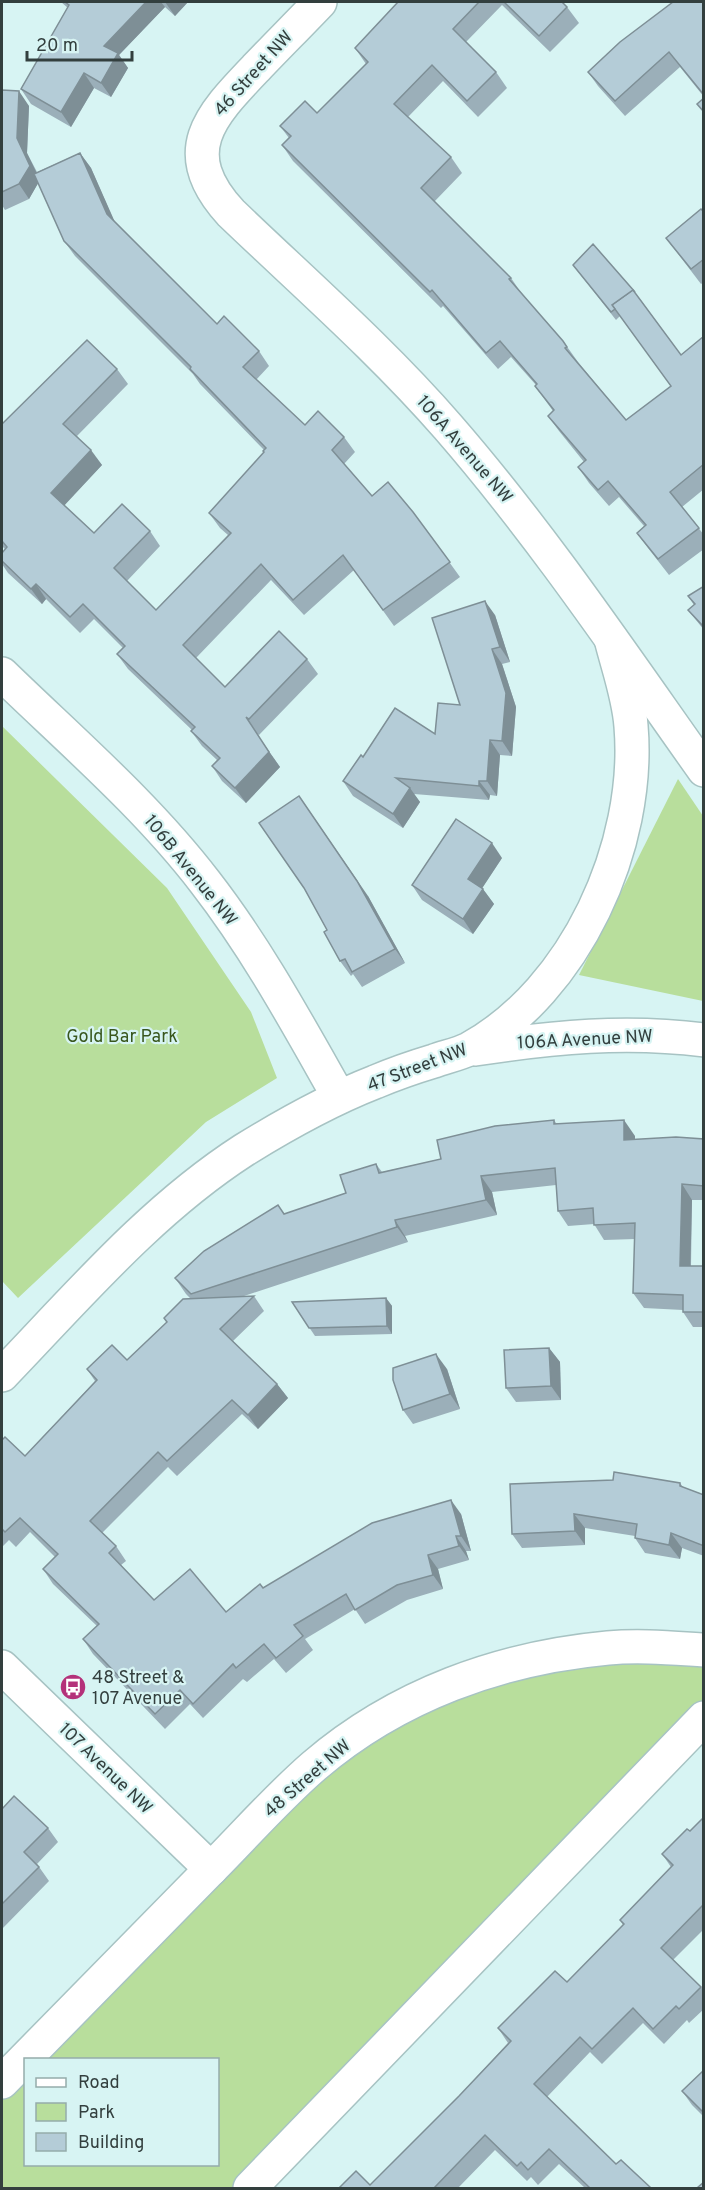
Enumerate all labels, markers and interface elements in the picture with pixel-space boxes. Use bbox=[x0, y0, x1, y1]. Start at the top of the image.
scale bar bbox=[27, 24, 132, 62]
street label: 46 Street NW bbox=[210, 26, 299, 122]
text: 20 m bbox=[36, 35, 78, 58]
street label: 106A Avenue NW bbox=[411, 391, 517, 509]
street label: 106B Avenue NW bbox=[138, 811, 242, 931]
street label: 106A Avenue NW bbox=[517, 1025, 653, 1056]
park label: Gold Bar Park bbox=[66, 1026, 178, 1049]
street label: 47 Street NW bbox=[364, 1039, 471, 1098]
place label: 48 Street & 107 Avenue bbox=[92, 1667, 184, 1711]
bus stop icon: 48 Street & 107 Avenue bbox=[58, 1672, 88, 1702]
street label: 107 Avenue NW bbox=[53, 1718, 157, 1820]
street label: 48 Street NW bbox=[260, 1735, 356, 1823]
legend bbox=[24, 2058, 219, 2166]
text: Road bbox=[78, 2072, 120, 2095]
text: Park bbox=[78, 2102, 115, 2125]
text: Building bbox=[78, 2132, 144, 2155]

